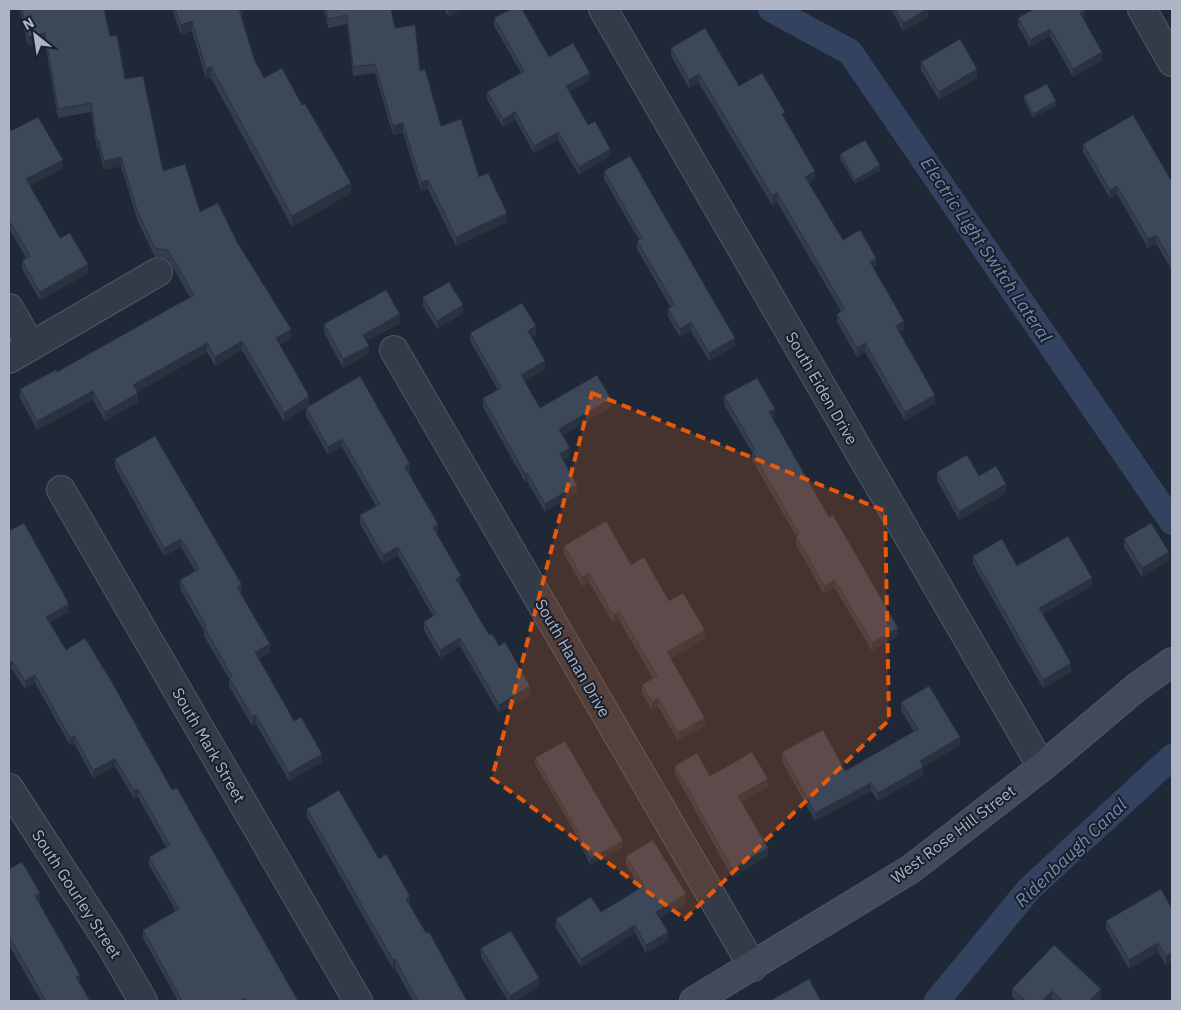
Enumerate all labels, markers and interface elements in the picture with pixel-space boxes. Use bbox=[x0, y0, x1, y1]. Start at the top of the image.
north arrow bbox=[10, 10, 60, 60]
text: N bbox=[20, 13, 37, 34]
water label: Electric Light Switch Lateral bbox=[916, 153, 1057, 347]
street label: South Eiden Drive bbox=[782, 328, 863, 448]
street label: South Hanan Drive bbox=[531, 595, 615, 721]
street label: South Mark Street bbox=[168, 684, 250, 806]
street label: West Rose Hill Street bbox=[887, 781, 1019, 887]
water label: Ridenbaugh Canal bbox=[1010, 793, 1132, 912]
street label: South Gourley Street bbox=[28, 826, 126, 962]

